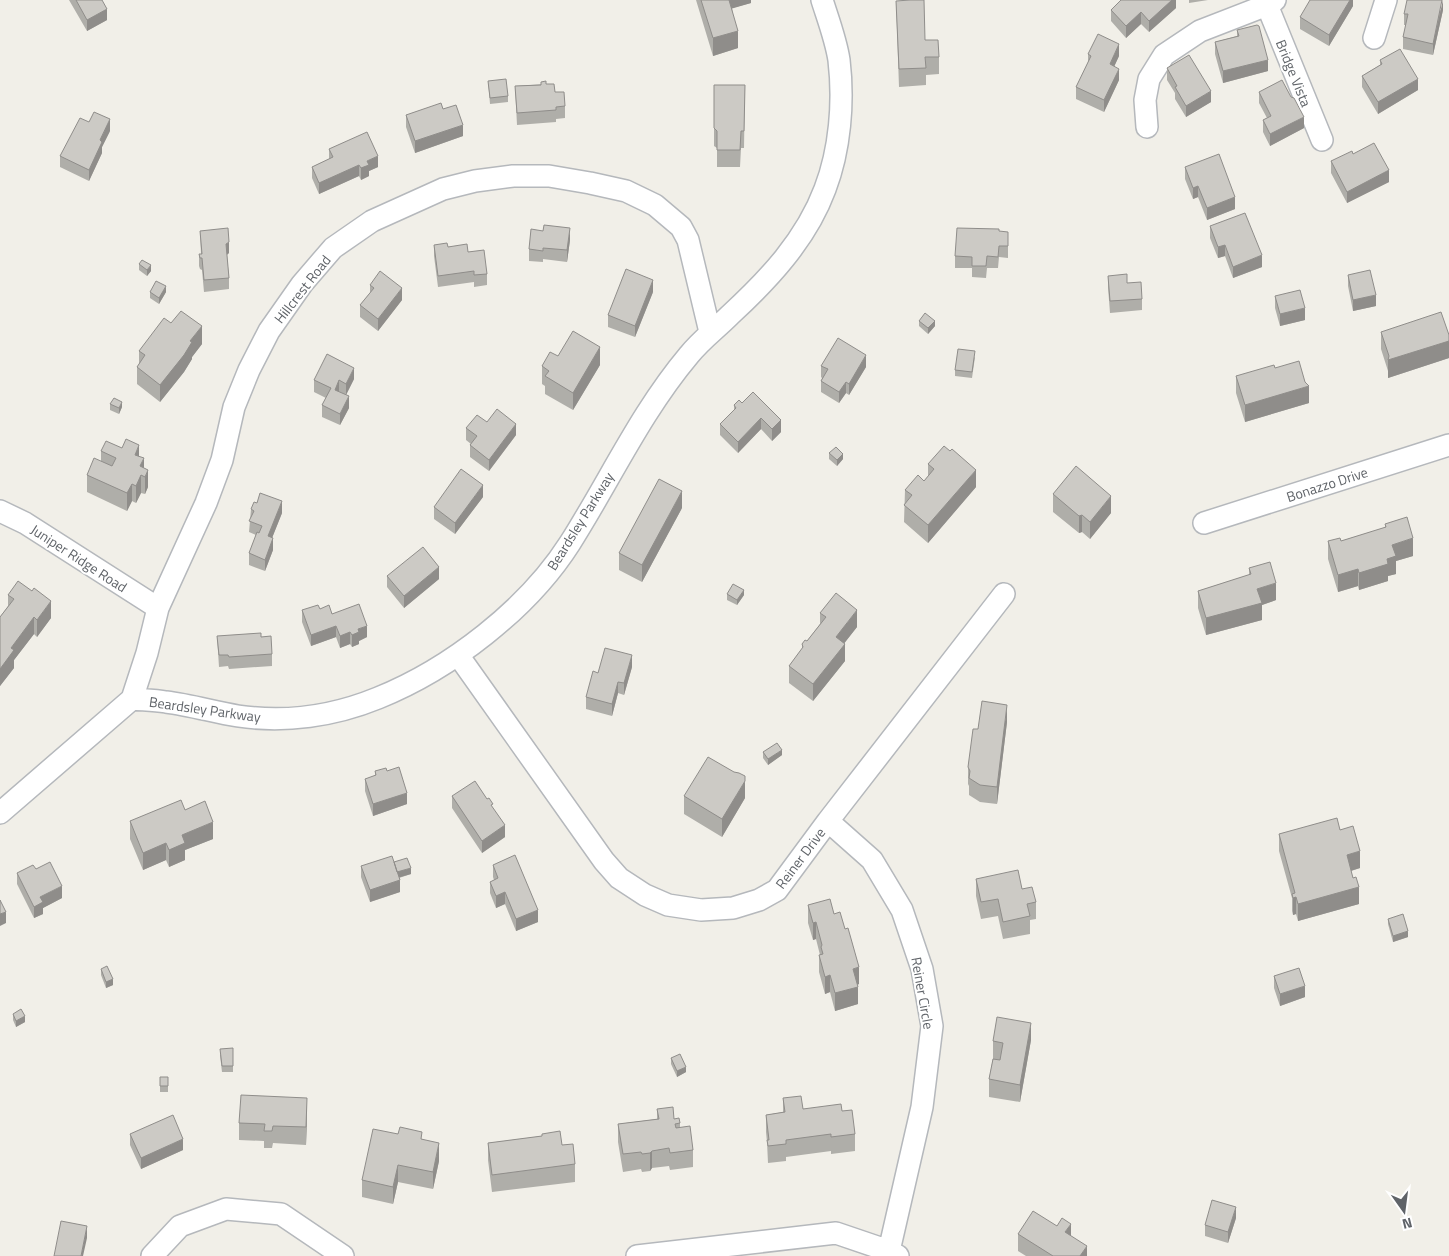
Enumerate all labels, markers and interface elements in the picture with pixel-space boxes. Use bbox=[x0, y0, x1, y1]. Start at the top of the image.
street label: Bridge Vista bbox=[1271, 36, 1317, 110]
street label: Hillcrest Road bbox=[269, 250, 335, 328]
street label: Bonazzo Drive bbox=[1284, 461, 1370, 507]
street label: Beardsley Parkway bbox=[541, 468, 619, 574]
street label: Juniper Ridge Road bbox=[27, 519, 131, 597]
street label: Beardsley Parkway bbox=[148, 691, 262, 727]
street label: Reiner Drive bbox=[770, 823, 830, 893]
street label: Reiner Circle bbox=[906, 955, 940, 1031]
north arrow bbox=[1379, 1186, 1429, 1236]
text: N bbox=[1400, 1213, 1415, 1235]

